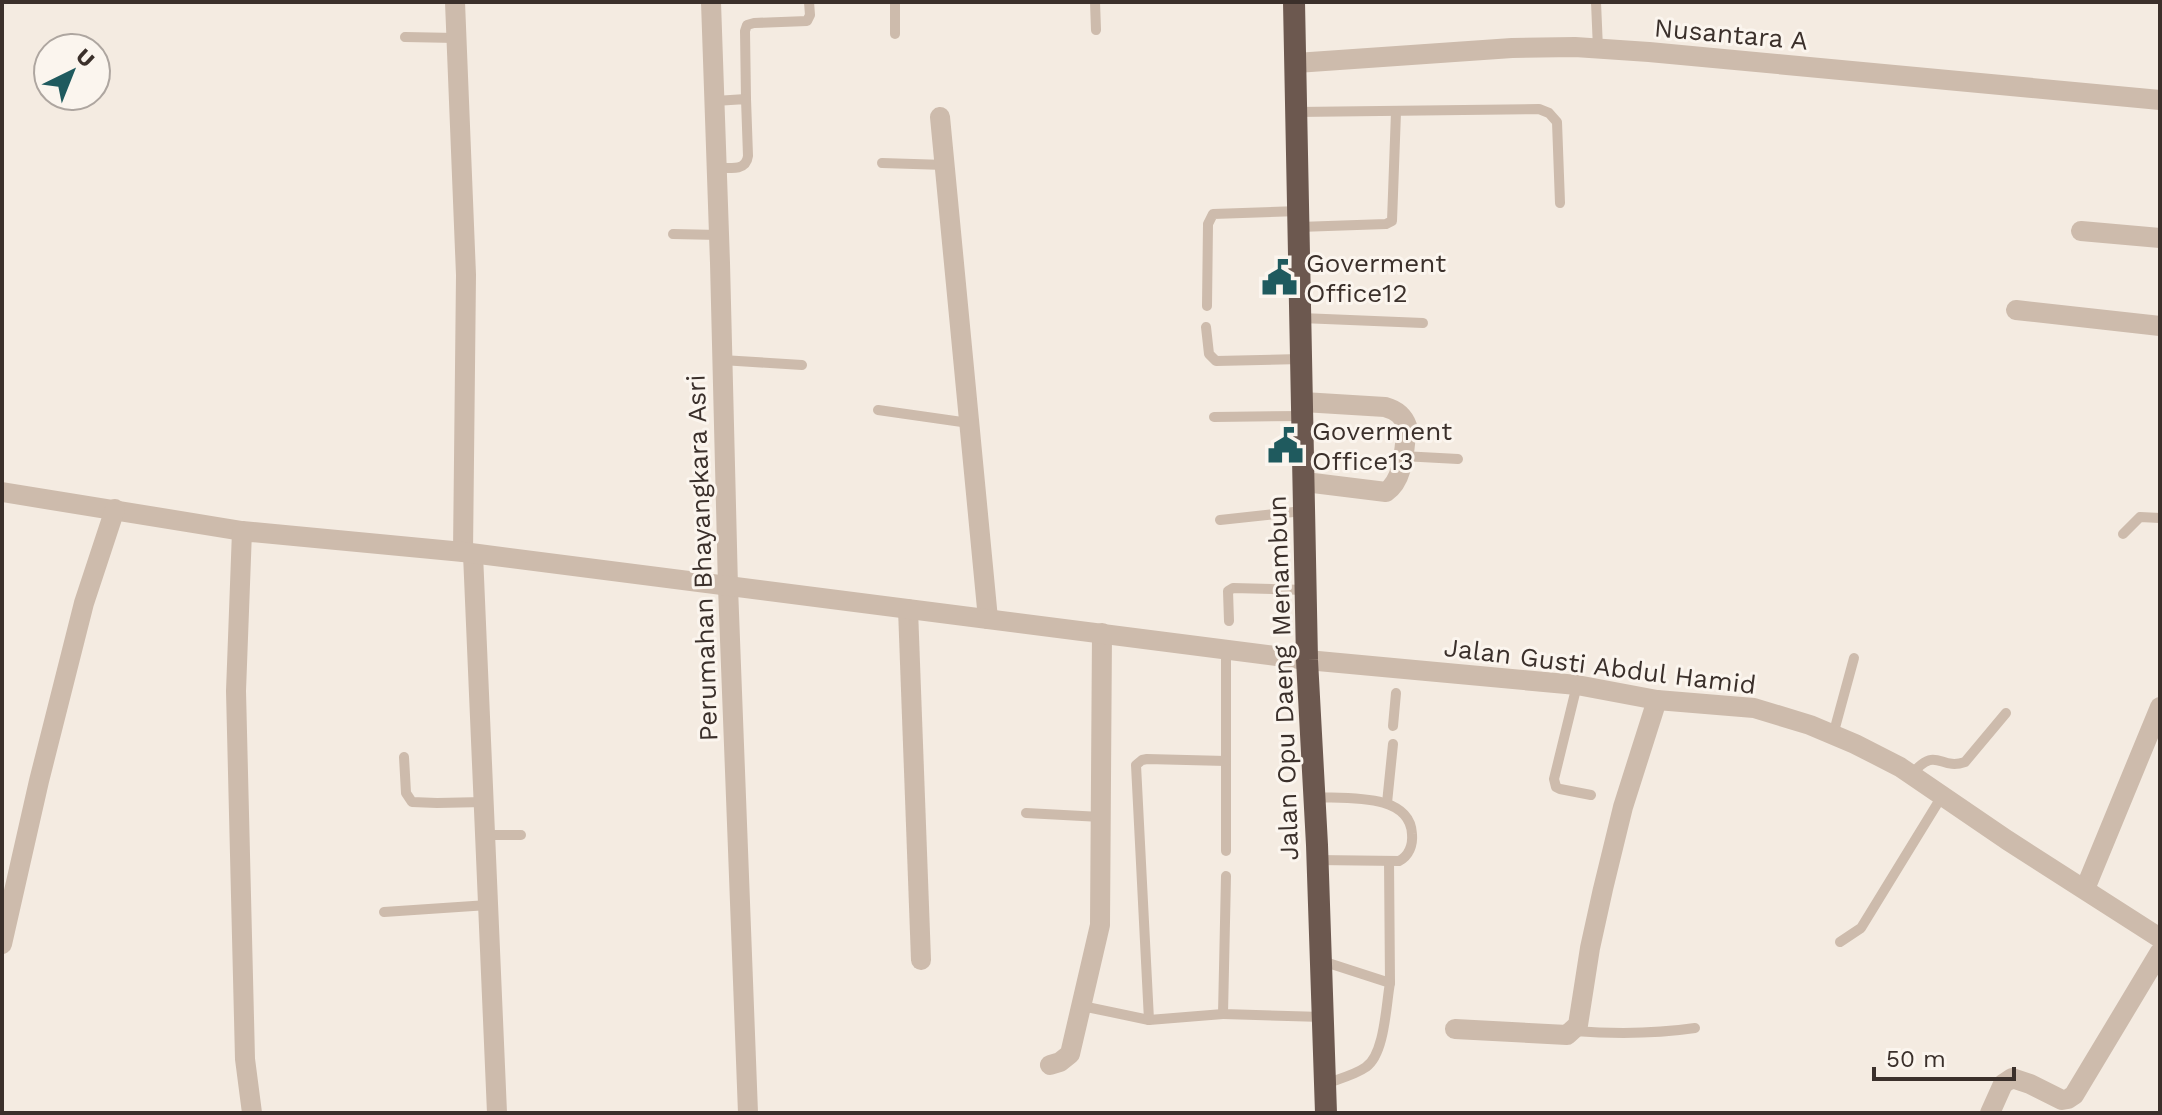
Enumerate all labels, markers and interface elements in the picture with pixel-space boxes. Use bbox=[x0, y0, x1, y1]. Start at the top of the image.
street label: Nusantara A bbox=[1653, 12, 1809, 56]
north arrow bbox=[32, 32, 112, 112]
text: U bbox=[71, 43, 100, 72]
place label: Goverment Office12 bbox=[1306, 248, 1446, 308]
public building icon: Goverment Office12 bbox=[1261, 259, 1299, 297]
street label: Perumahan Bhayangkara Asri bbox=[681, 374, 723, 742]
place label: Goverment Office13 bbox=[1312, 416, 1452, 476]
public building icon: Goverment Office13 bbox=[1267, 427, 1305, 465]
street label: Jalan Opu Daeng Menambun bbox=[1262, 495, 1304, 861]
street label: Jalan Gusti Abdul Hamid bbox=[1442, 632, 1758, 700]
scale bar bbox=[1874, 1031, 2014, 1081]
text: 50 m bbox=[1886, 1045, 1946, 1073]

